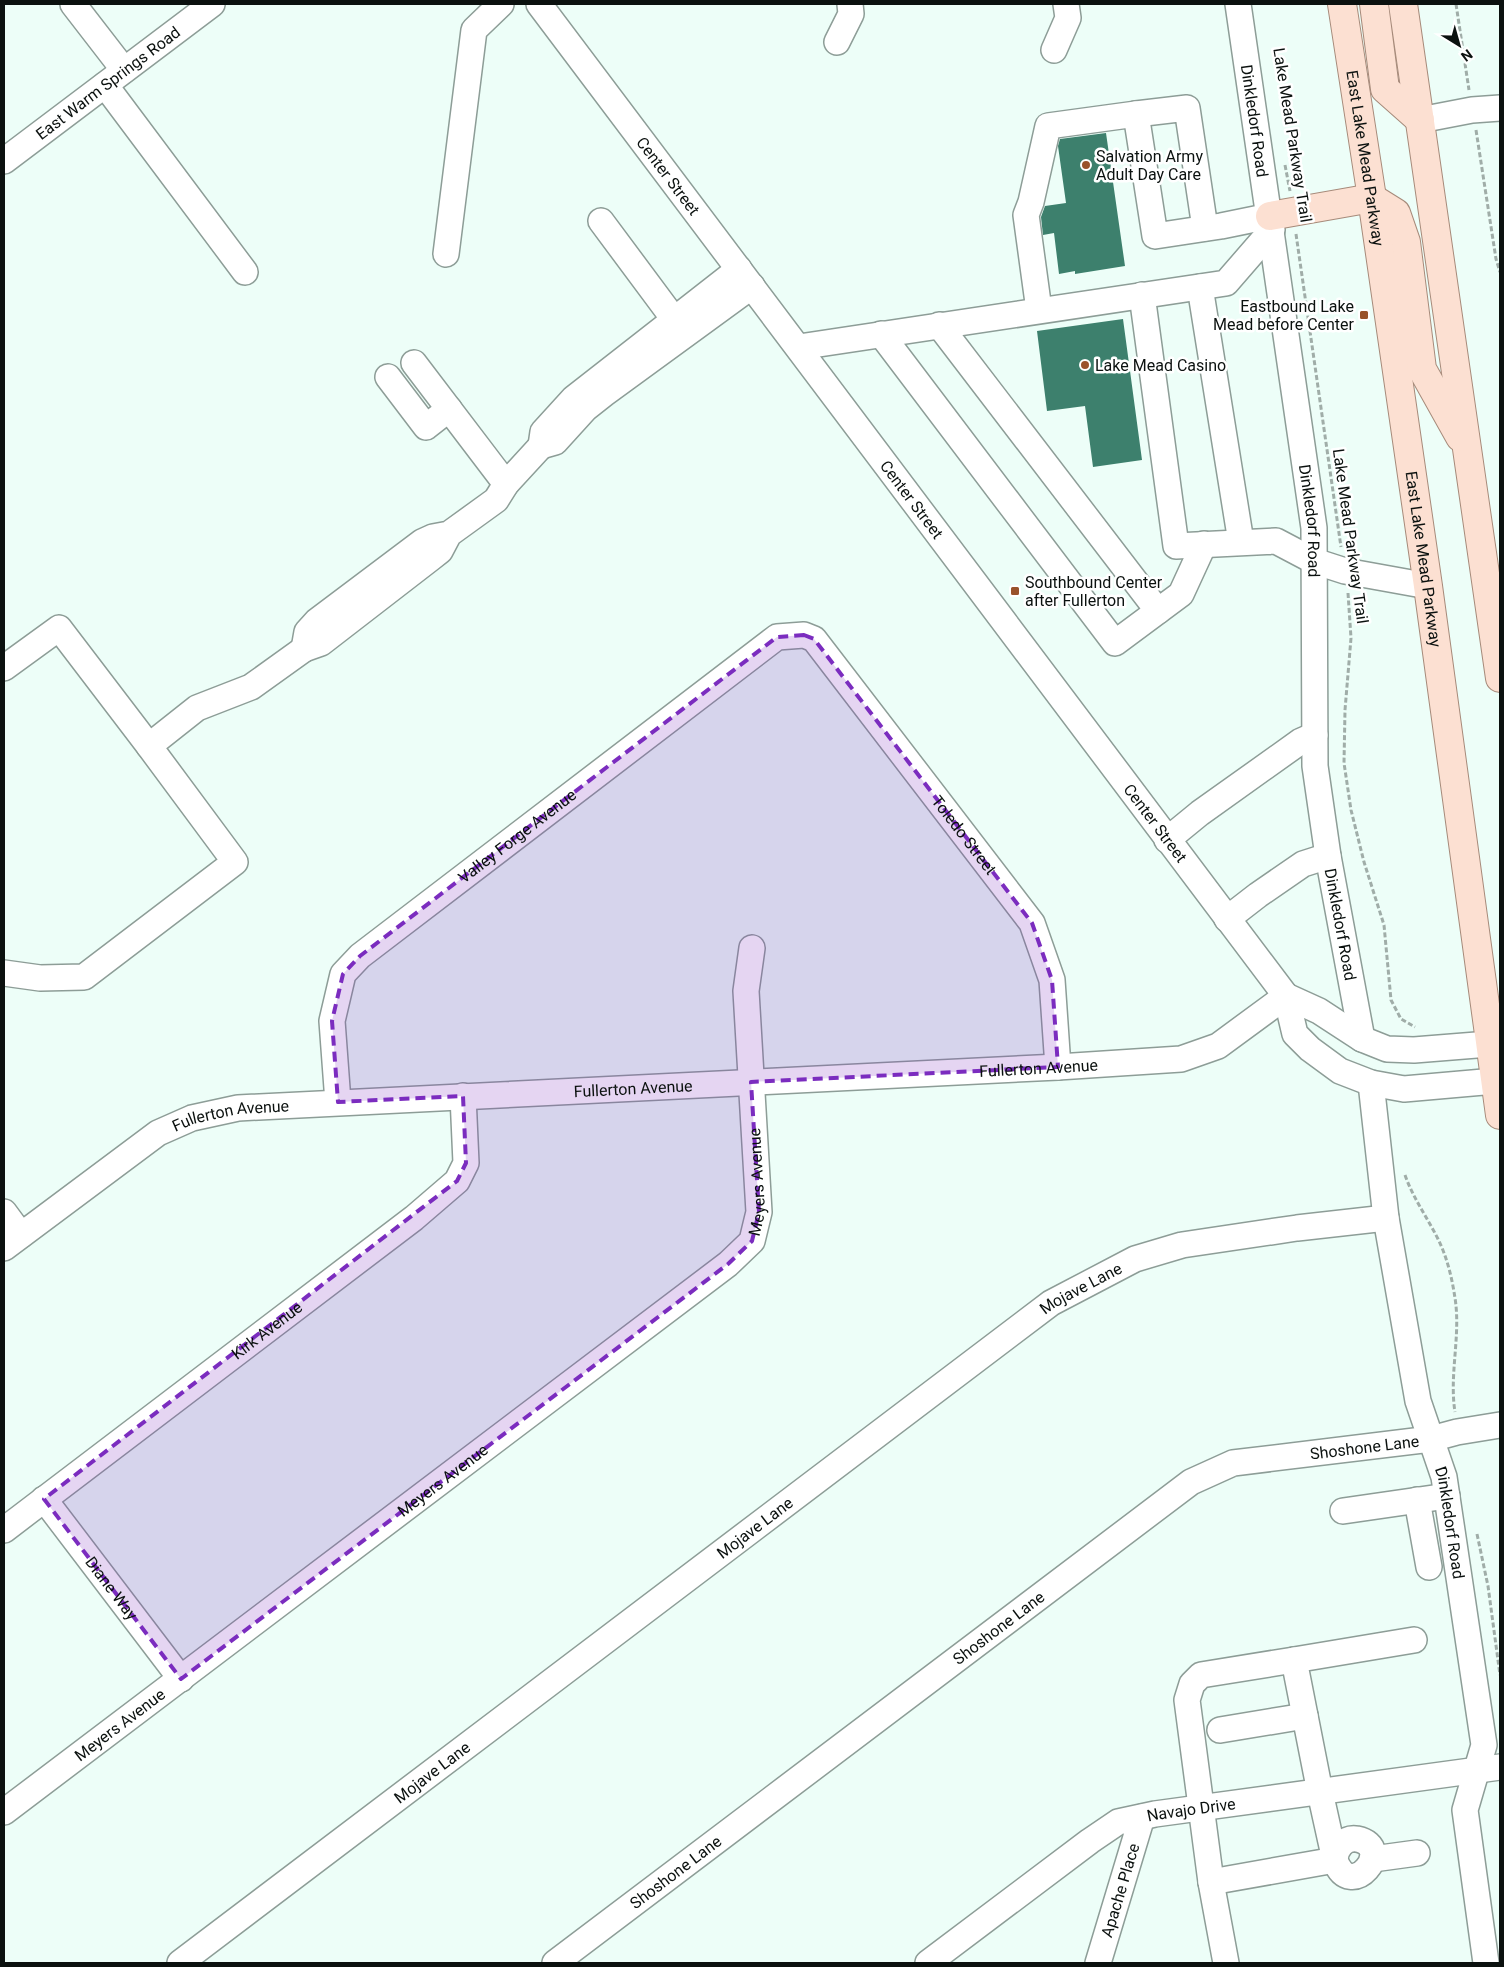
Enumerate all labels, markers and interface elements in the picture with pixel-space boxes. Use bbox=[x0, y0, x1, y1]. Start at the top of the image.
north arrow bbox=[1434, 20, 1484, 70]
street label: East Warm Springs Road bbox=[32, 23, 184, 144]
street label: Lake Mead Parkway Trail bbox=[1269, 46, 1316, 224]
text: N bbox=[1458, 46, 1476, 65]
street label: Dinkledorf Road bbox=[1237, 63, 1272, 178]
street label: East Lake Mead Parkway bbox=[1342, 69, 1388, 248]
street label: Center Street bbox=[632, 133, 704, 219]
place label: Salvation Army Adult Day Care bbox=[1096, 147, 1203, 184]
marker: Salvation Army Adult Day Care bbox=[1080, 159, 1092, 171]
place label: Eastbound Lake Mead before Center bbox=[1213, 297, 1355, 334]
marker: Eastbound Lake Mead before Center bbox=[1358, 309, 1370, 321]
place label: Lake Mead Casino bbox=[1095, 356, 1226, 375]
marker: Lake Mead Casino bbox=[1079, 359, 1091, 371]
street label: Lake Mead Parkway Trail bbox=[1329, 447, 1372, 625]
street label: Center Street bbox=[876, 457, 947, 542]
street label: Dinkledorf Road bbox=[1295, 463, 1323, 577]
street label: East Lake Mead Parkway bbox=[1402, 470, 1445, 649]
place label: Southbound Center after Fullerton bbox=[1025, 573, 1163, 610]
marker: Southbound Center after Fullerton bbox=[1009, 585, 1021, 597]
street label: Center Street bbox=[1120, 780, 1191, 866]
street label: Valley Forge Avenue bbox=[455, 785, 580, 887]
street label: Toledo Street bbox=[928, 792, 1000, 878]
street label: Dinkledorf Road bbox=[1320, 867, 1360, 982]
street label: Fullerton Avenue bbox=[979, 1055, 1099, 1081]
street label: Fullerton Avenue bbox=[573, 1076, 693, 1101]
street label: Fullerton Avenue bbox=[169, 1096, 289, 1136]
street label: Meyers Avenue bbox=[745, 1127, 769, 1238]
street label: Mojave Lane bbox=[1036, 1259, 1125, 1318]
street label: Kirk Avenue bbox=[228, 1298, 306, 1363]
street label: Shoshone Lane bbox=[1309, 1432, 1420, 1464]
street label: Meyers Avenue bbox=[394, 1440, 492, 1521]
street label: Dinkledorf Road bbox=[1431, 1464, 1468, 1580]
street label: Mojave Lane bbox=[713, 1493, 797, 1563]
street label: Diane Way bbox=[81, 1553, 142, 1624]
street label: Shoshone Lane bbox=[949, 1587, 1048, 1669]
street label: Meyers Avenue bbox=[71, 1685, 169, 1765]
street label: Mojave Lane bbox=[390, 1738, 474, 1807]
street label: Navajo Drive bbox=[1145, 1794, 1237, 1825]
street label: Shoshone Lane bbox=[626, 1832, 725, 1913]
street label: Apache Place bbox=[1097, 1841, 1144, 1940]

